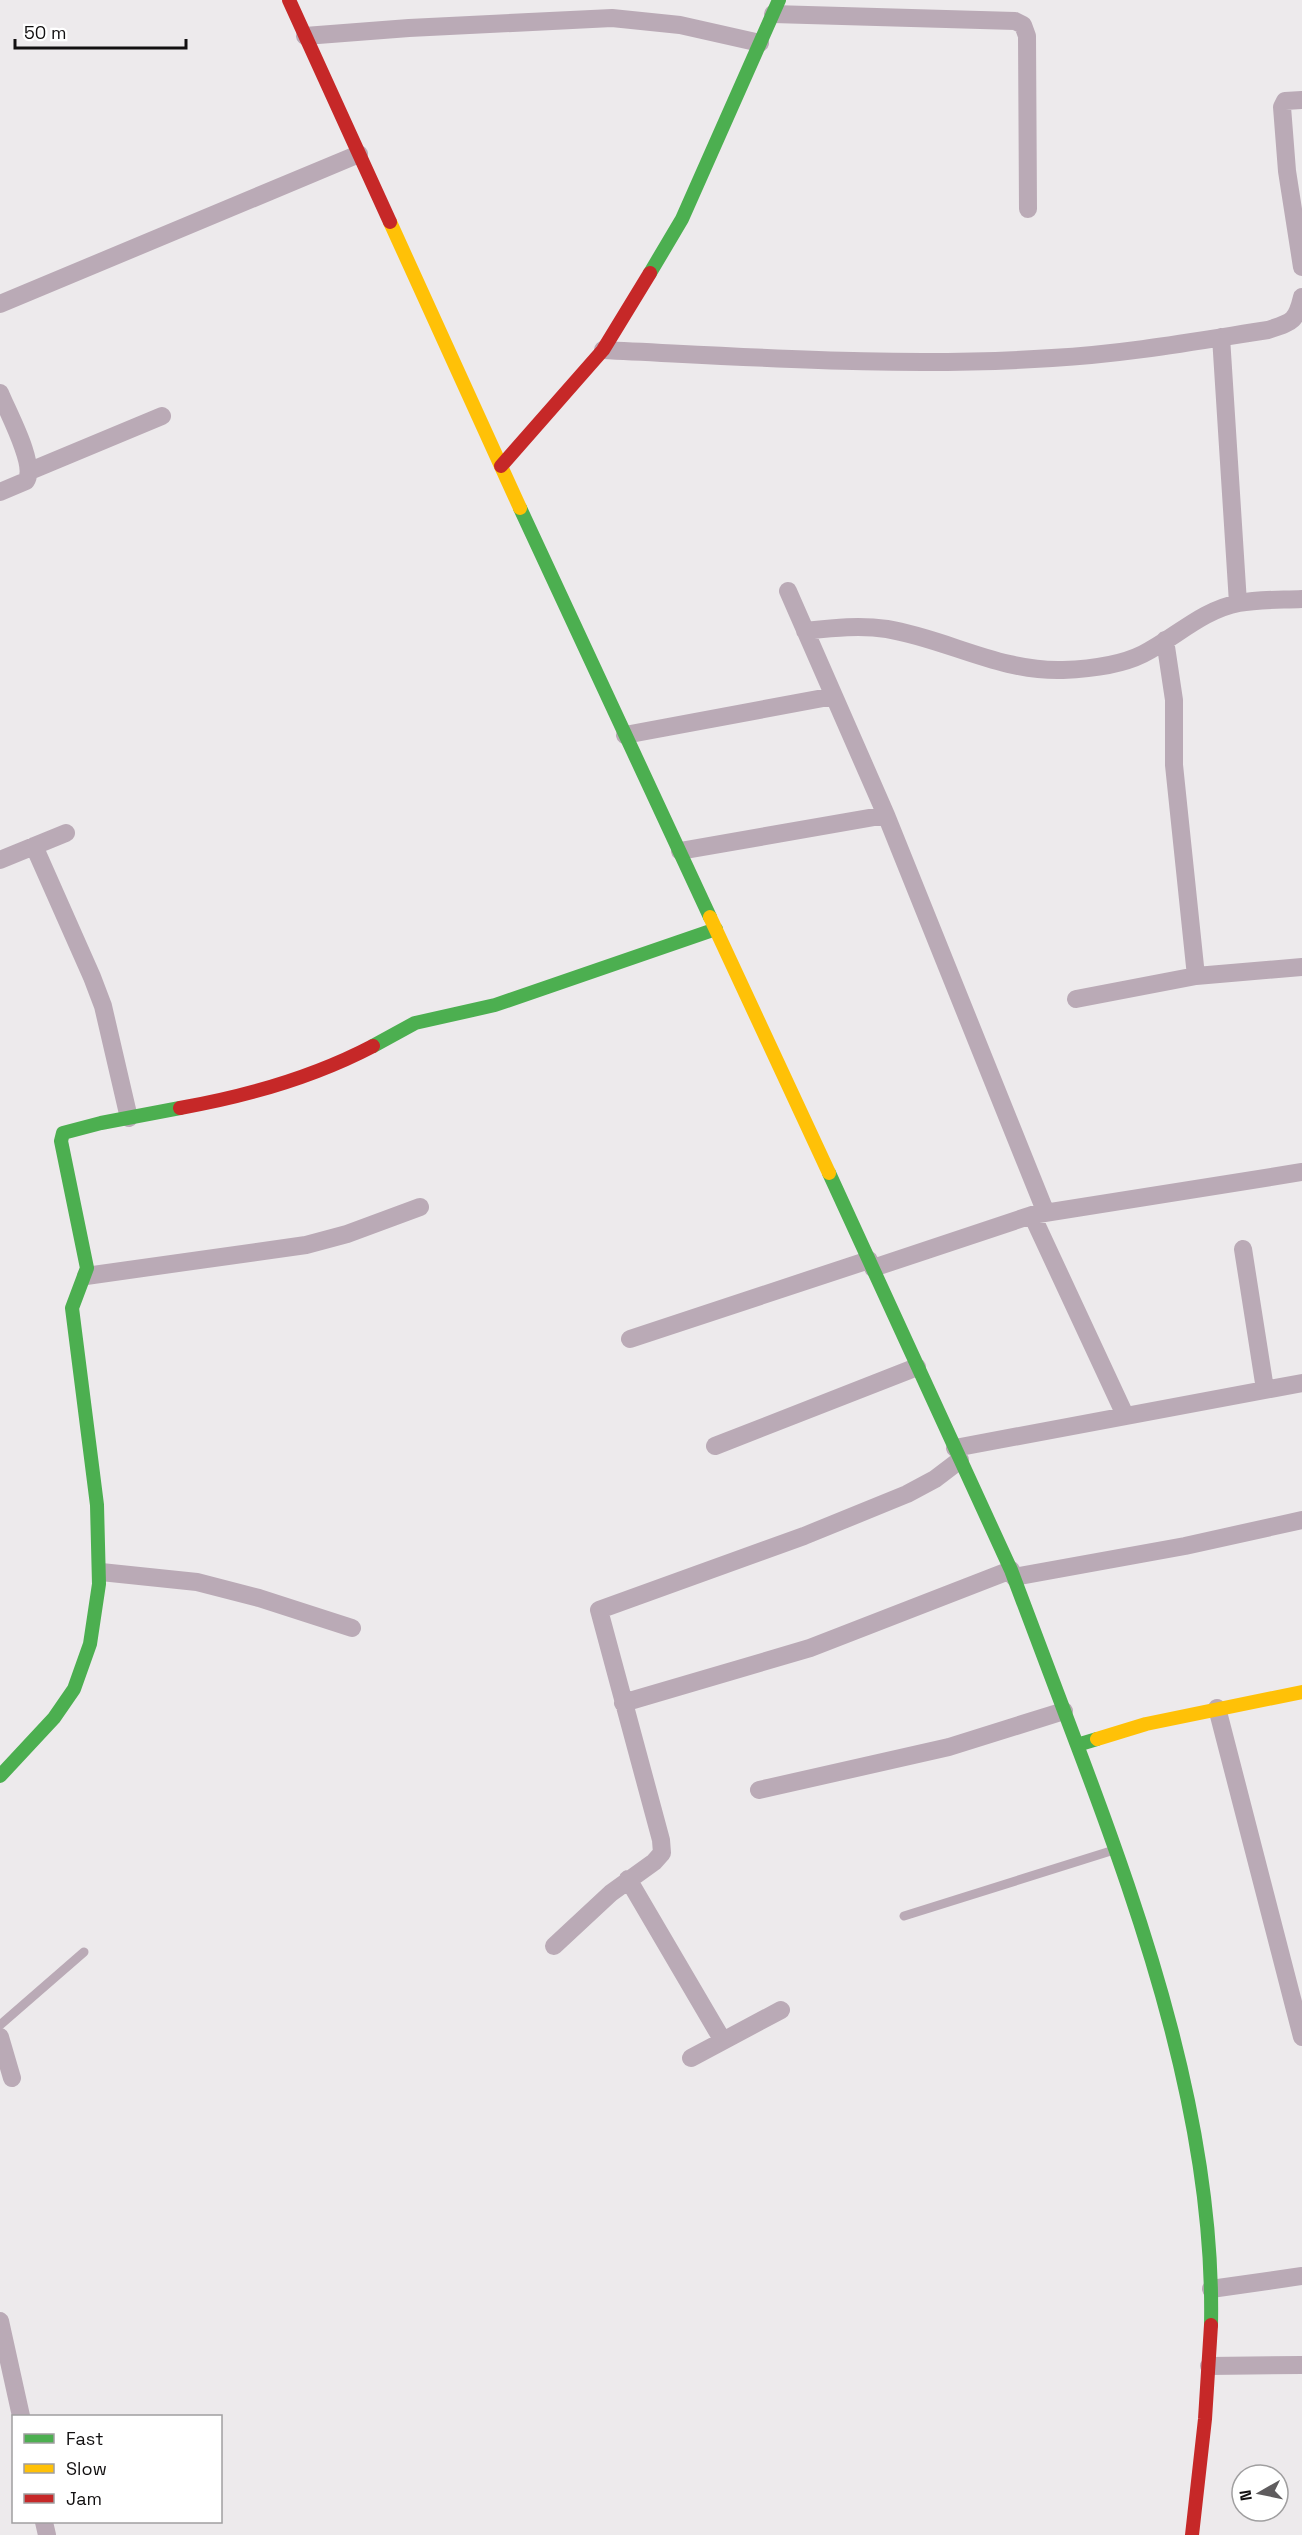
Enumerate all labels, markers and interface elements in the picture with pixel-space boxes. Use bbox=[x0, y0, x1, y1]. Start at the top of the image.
scale bar bbox=[15, 12, 186, 50]
text: 50 m bbox=[24, 21, 66, 44]
legend bbox=[12, 2415, 222, 2523]
text: Fast bbox=[66, 2427, 103, 2450]
text: Slow bbox=[66, 2457, 107, 2480]
north arrow bbox=[1230, 2463, 1290, 2523]
text: Jam bbox=[66, 2487, 102, 2510]
text: N bbox=[1234, 2488, 1257, 2502]

